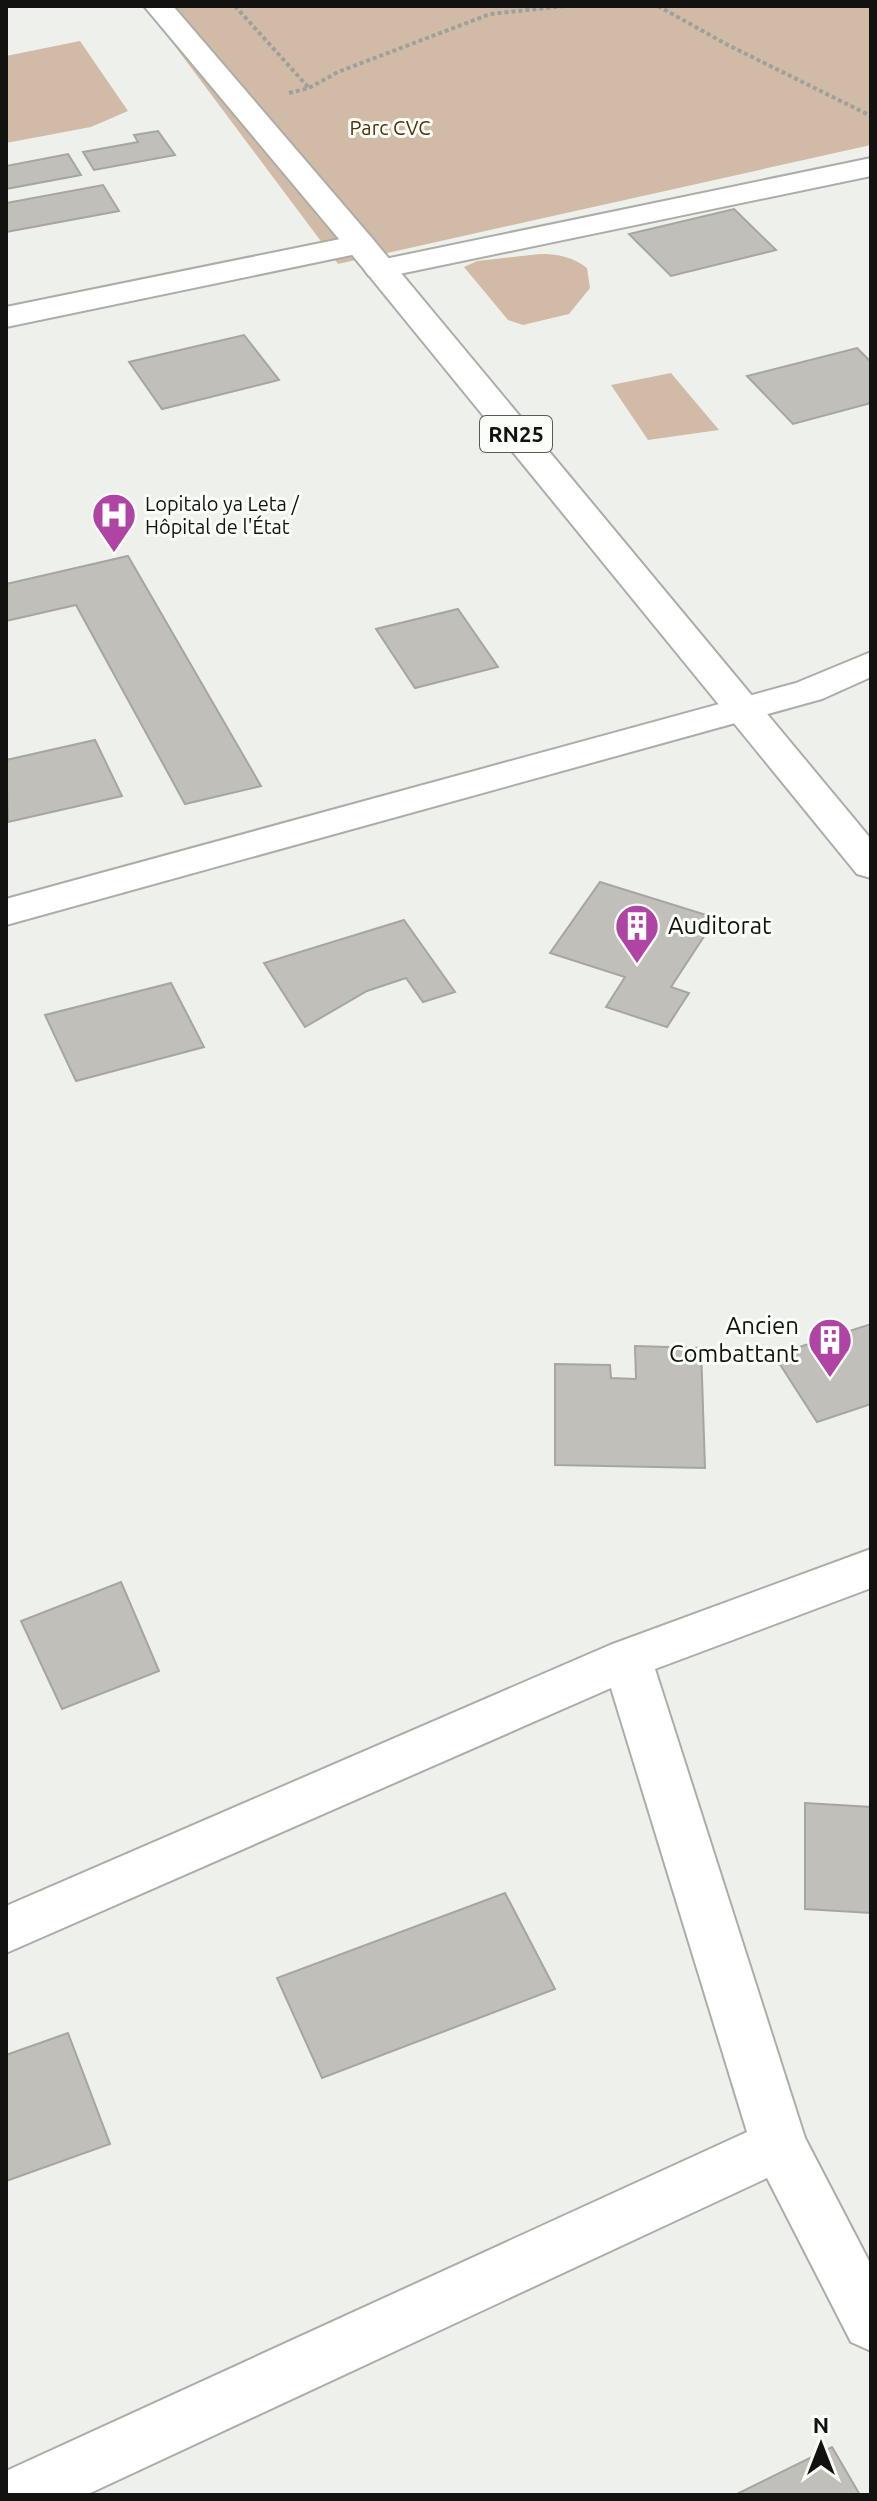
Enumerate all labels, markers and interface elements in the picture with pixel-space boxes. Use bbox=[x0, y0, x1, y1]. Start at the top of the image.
park label: Parc CVC bbox=[350, 116, 430, 139]
road number: RN25 bbox=[480, 416, 552, 452]
hospital icon: Lopitalo ya Leta / Hôpital de l'État bbox=[90, 491, 138, 554]
place label: Lopitalo ya Leta / Hôpital de l'État bbox=[145, 492, 299, 538]
building icon: Auditorat bbox=[613, 902, 661, 965]
place label: Auditorat bbox=[668, 912, 772, 939]
place label: Ancien Combattant bbox=[669, 1312, 800, 1367]
building icon: Ancien Combattant bbox=[806, 1316, 854, 1379]
north arrow bbox=[781, 2405, 861, 2485]
text: N bbox=[813, 2412, 829, 2437]

